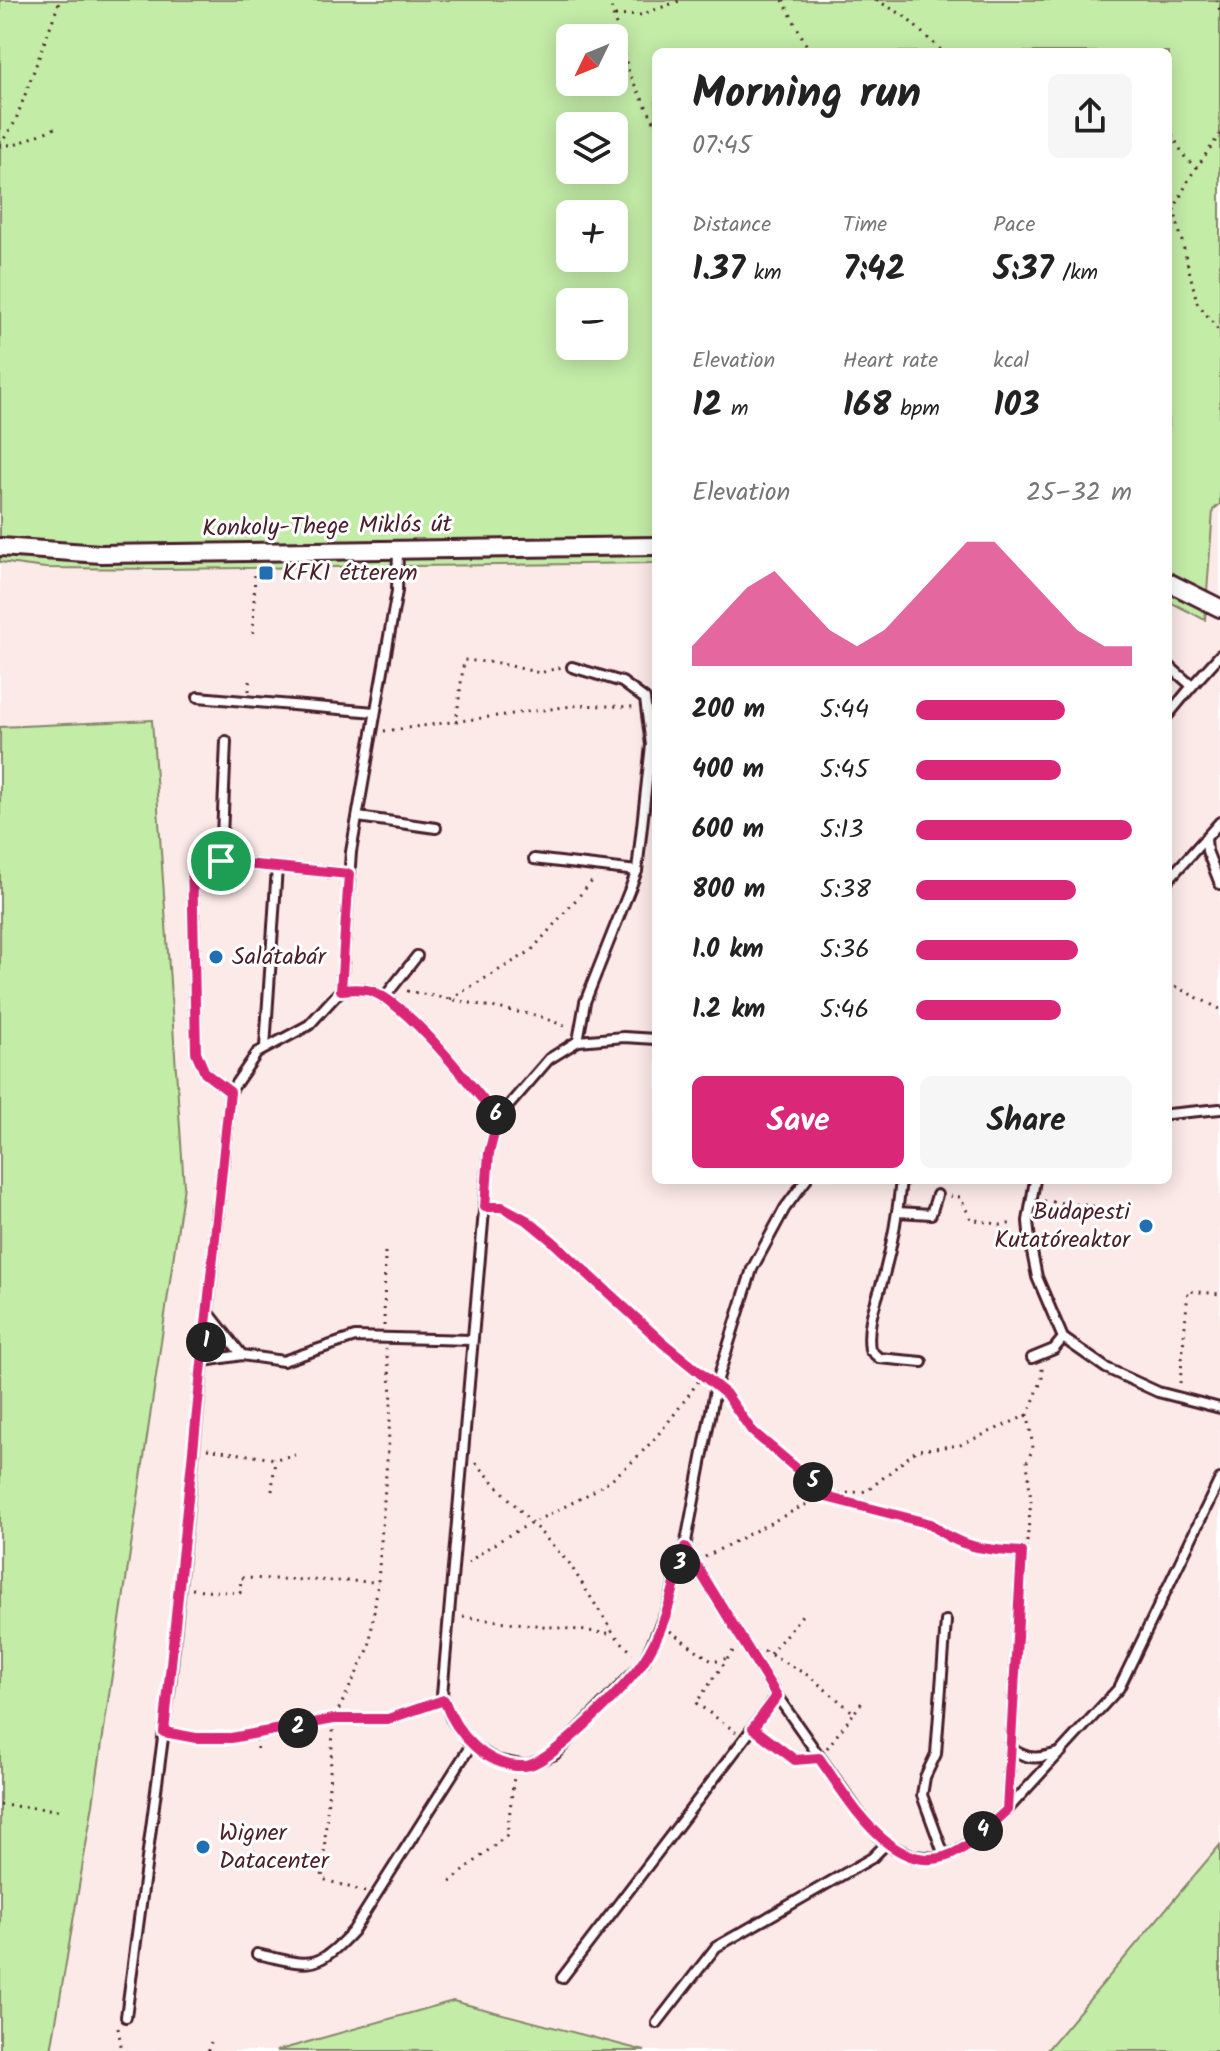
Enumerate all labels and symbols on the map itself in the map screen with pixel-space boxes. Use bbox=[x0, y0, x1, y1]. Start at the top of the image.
north arrow bbox=[556, 24, 628, 96]
street label: Konkoly-Thege Miklós út bbox=[202, 505, 453, 549]
place label: KFKI étterem bbox=[282, 554, 418, 593]
marker: KFKI étterem bbox=[257, 564, 275, 582]
pin bbox=[187, 827, 255, 895]
place label: Salátabár bbox=[232, 938, 328, 977]
marker: Salátabár bbox=[207, 948, 225, 966]
pin: 6 bbox=[476, 1095, 516, 1135]
place label: Budapesti Kutatóreaktor bbox=[994, 1193, 1132, 1260]
marker: Budapesti Kutatóreaktor bbox=[1137, 1217, 1155, 1235]
pin: 1 bbox=[186, 1322, 226, 1362]
pin: 5 bbox=[793, 1462, 833, 1502]
pin: 3 bbox=[660, 1544, 700, 1584]
pin: 2 bbox=[278, 1708, 318, 1748]
pin: 4 bbox=[963, 1811, 1003, 1851]
place label: Wigner Datacenter bbox=[219, 1814, 331, 1881]
marker: Wigner Datacenter bbox=[194, 1838, 212, 1856]

